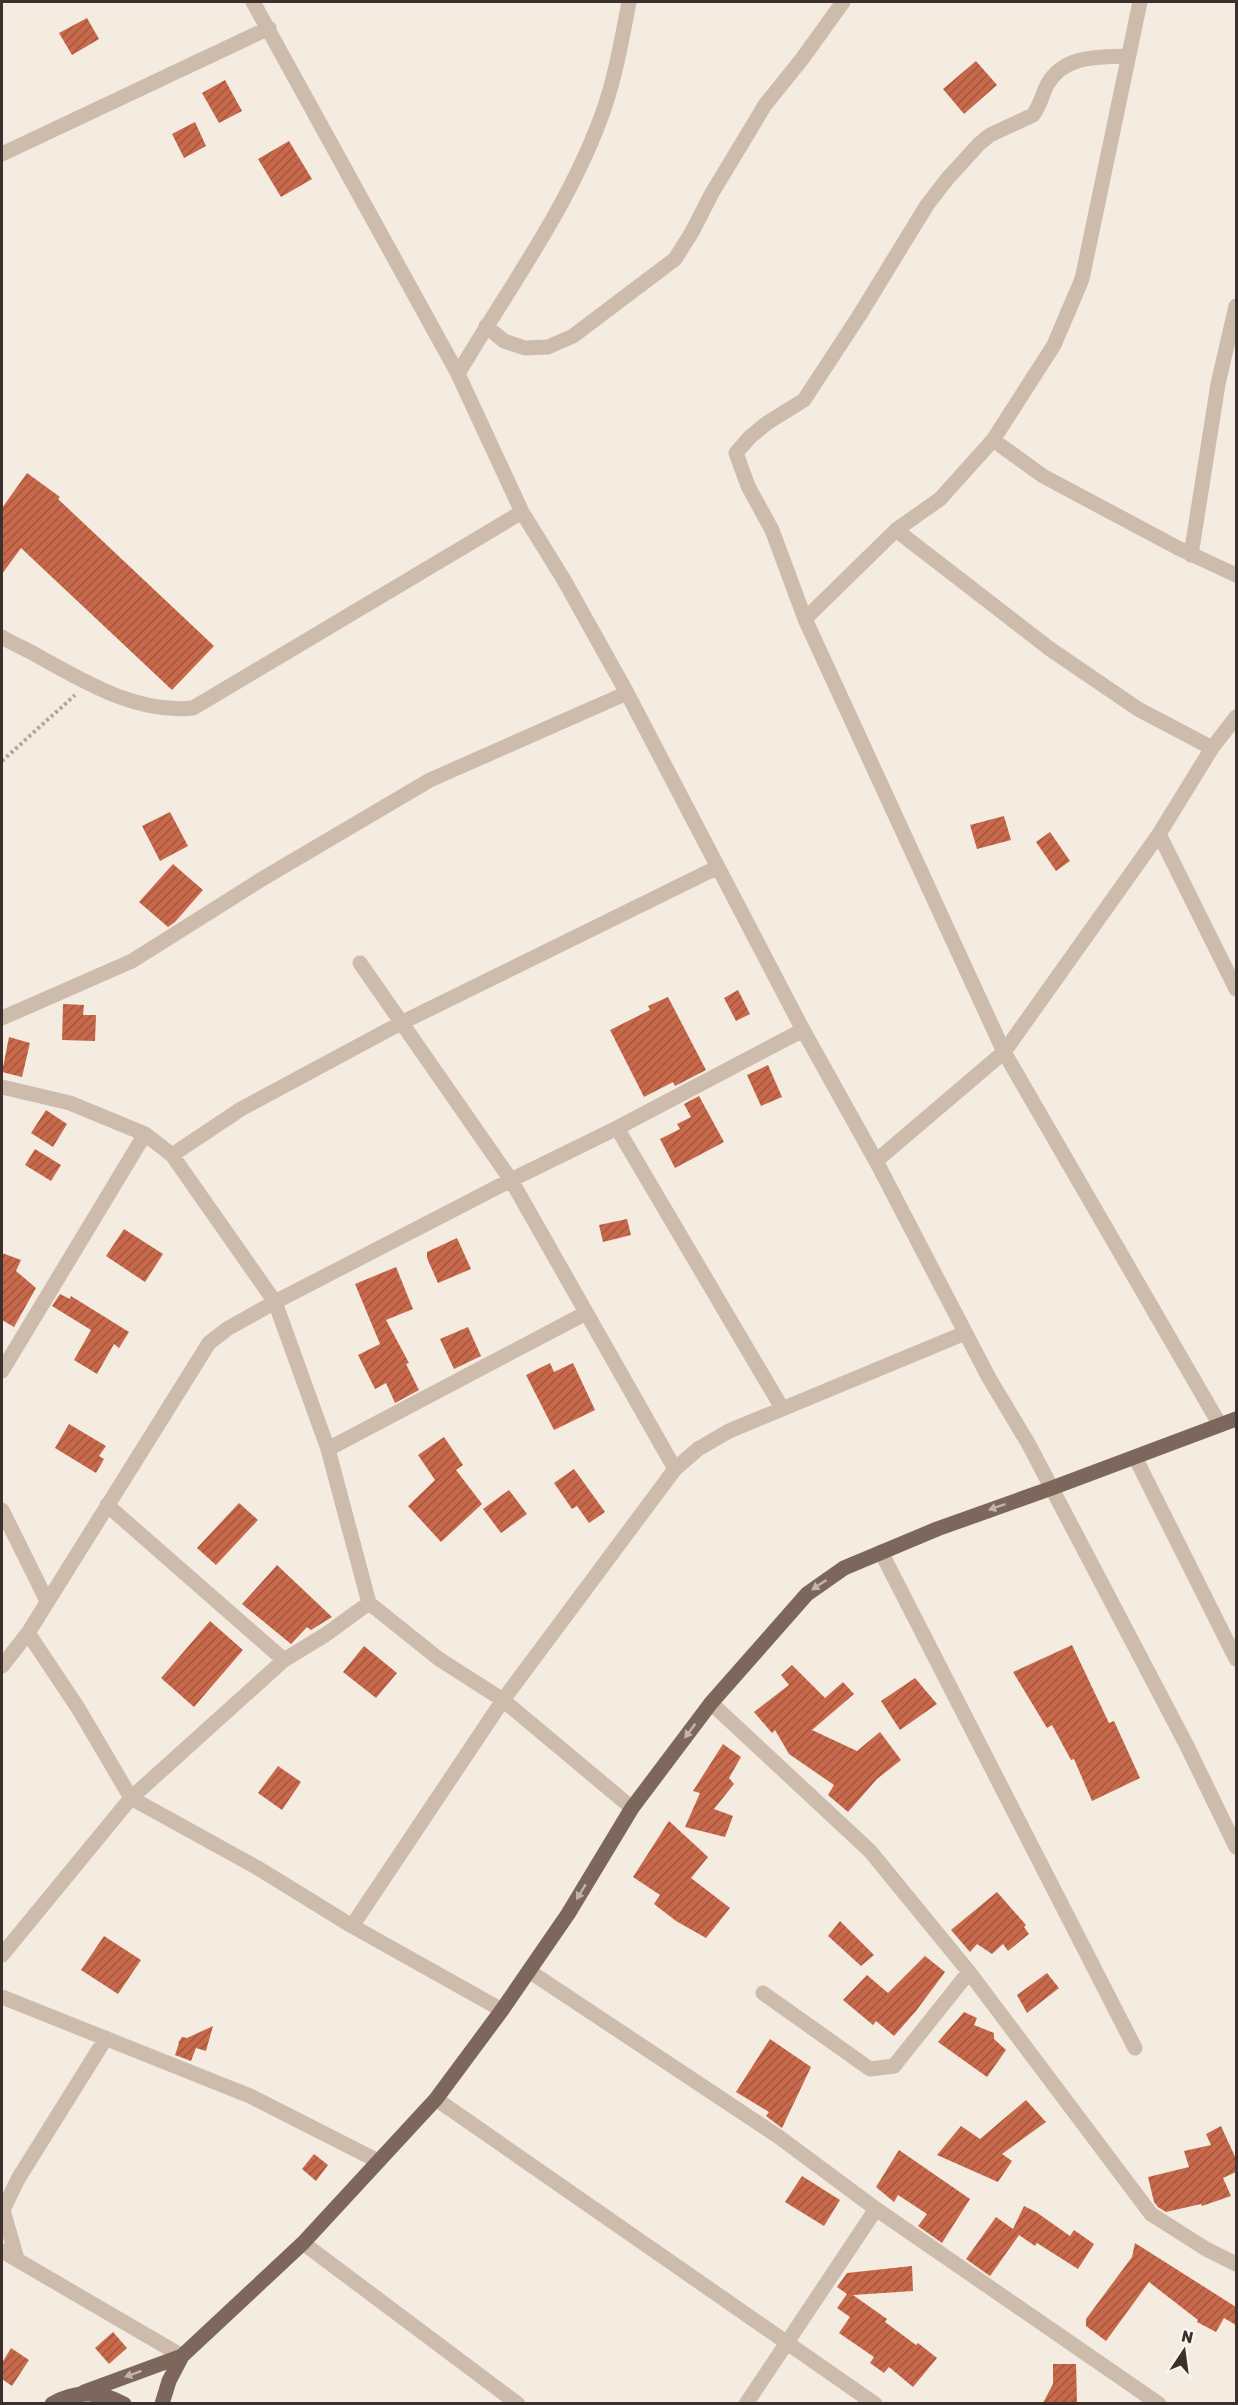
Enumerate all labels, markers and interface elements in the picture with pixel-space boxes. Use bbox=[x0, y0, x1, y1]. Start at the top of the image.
one-way arrow bbox=[988, 1503, 1006, 1513]
one-way arrow bbox=[811, 1579, 827, 1590]
one-way arrow bbox=[684, 1722, 696, 1738]
one-way arrow bbox=[576, 1884, 587, 1900]
north arrow bbox=[1154, 2321, 1214, 2381]
text: N bbox=[1180, 2326, 1195, 2347]
one-way arrow bbox=[124, 2370, 142, 2380]

